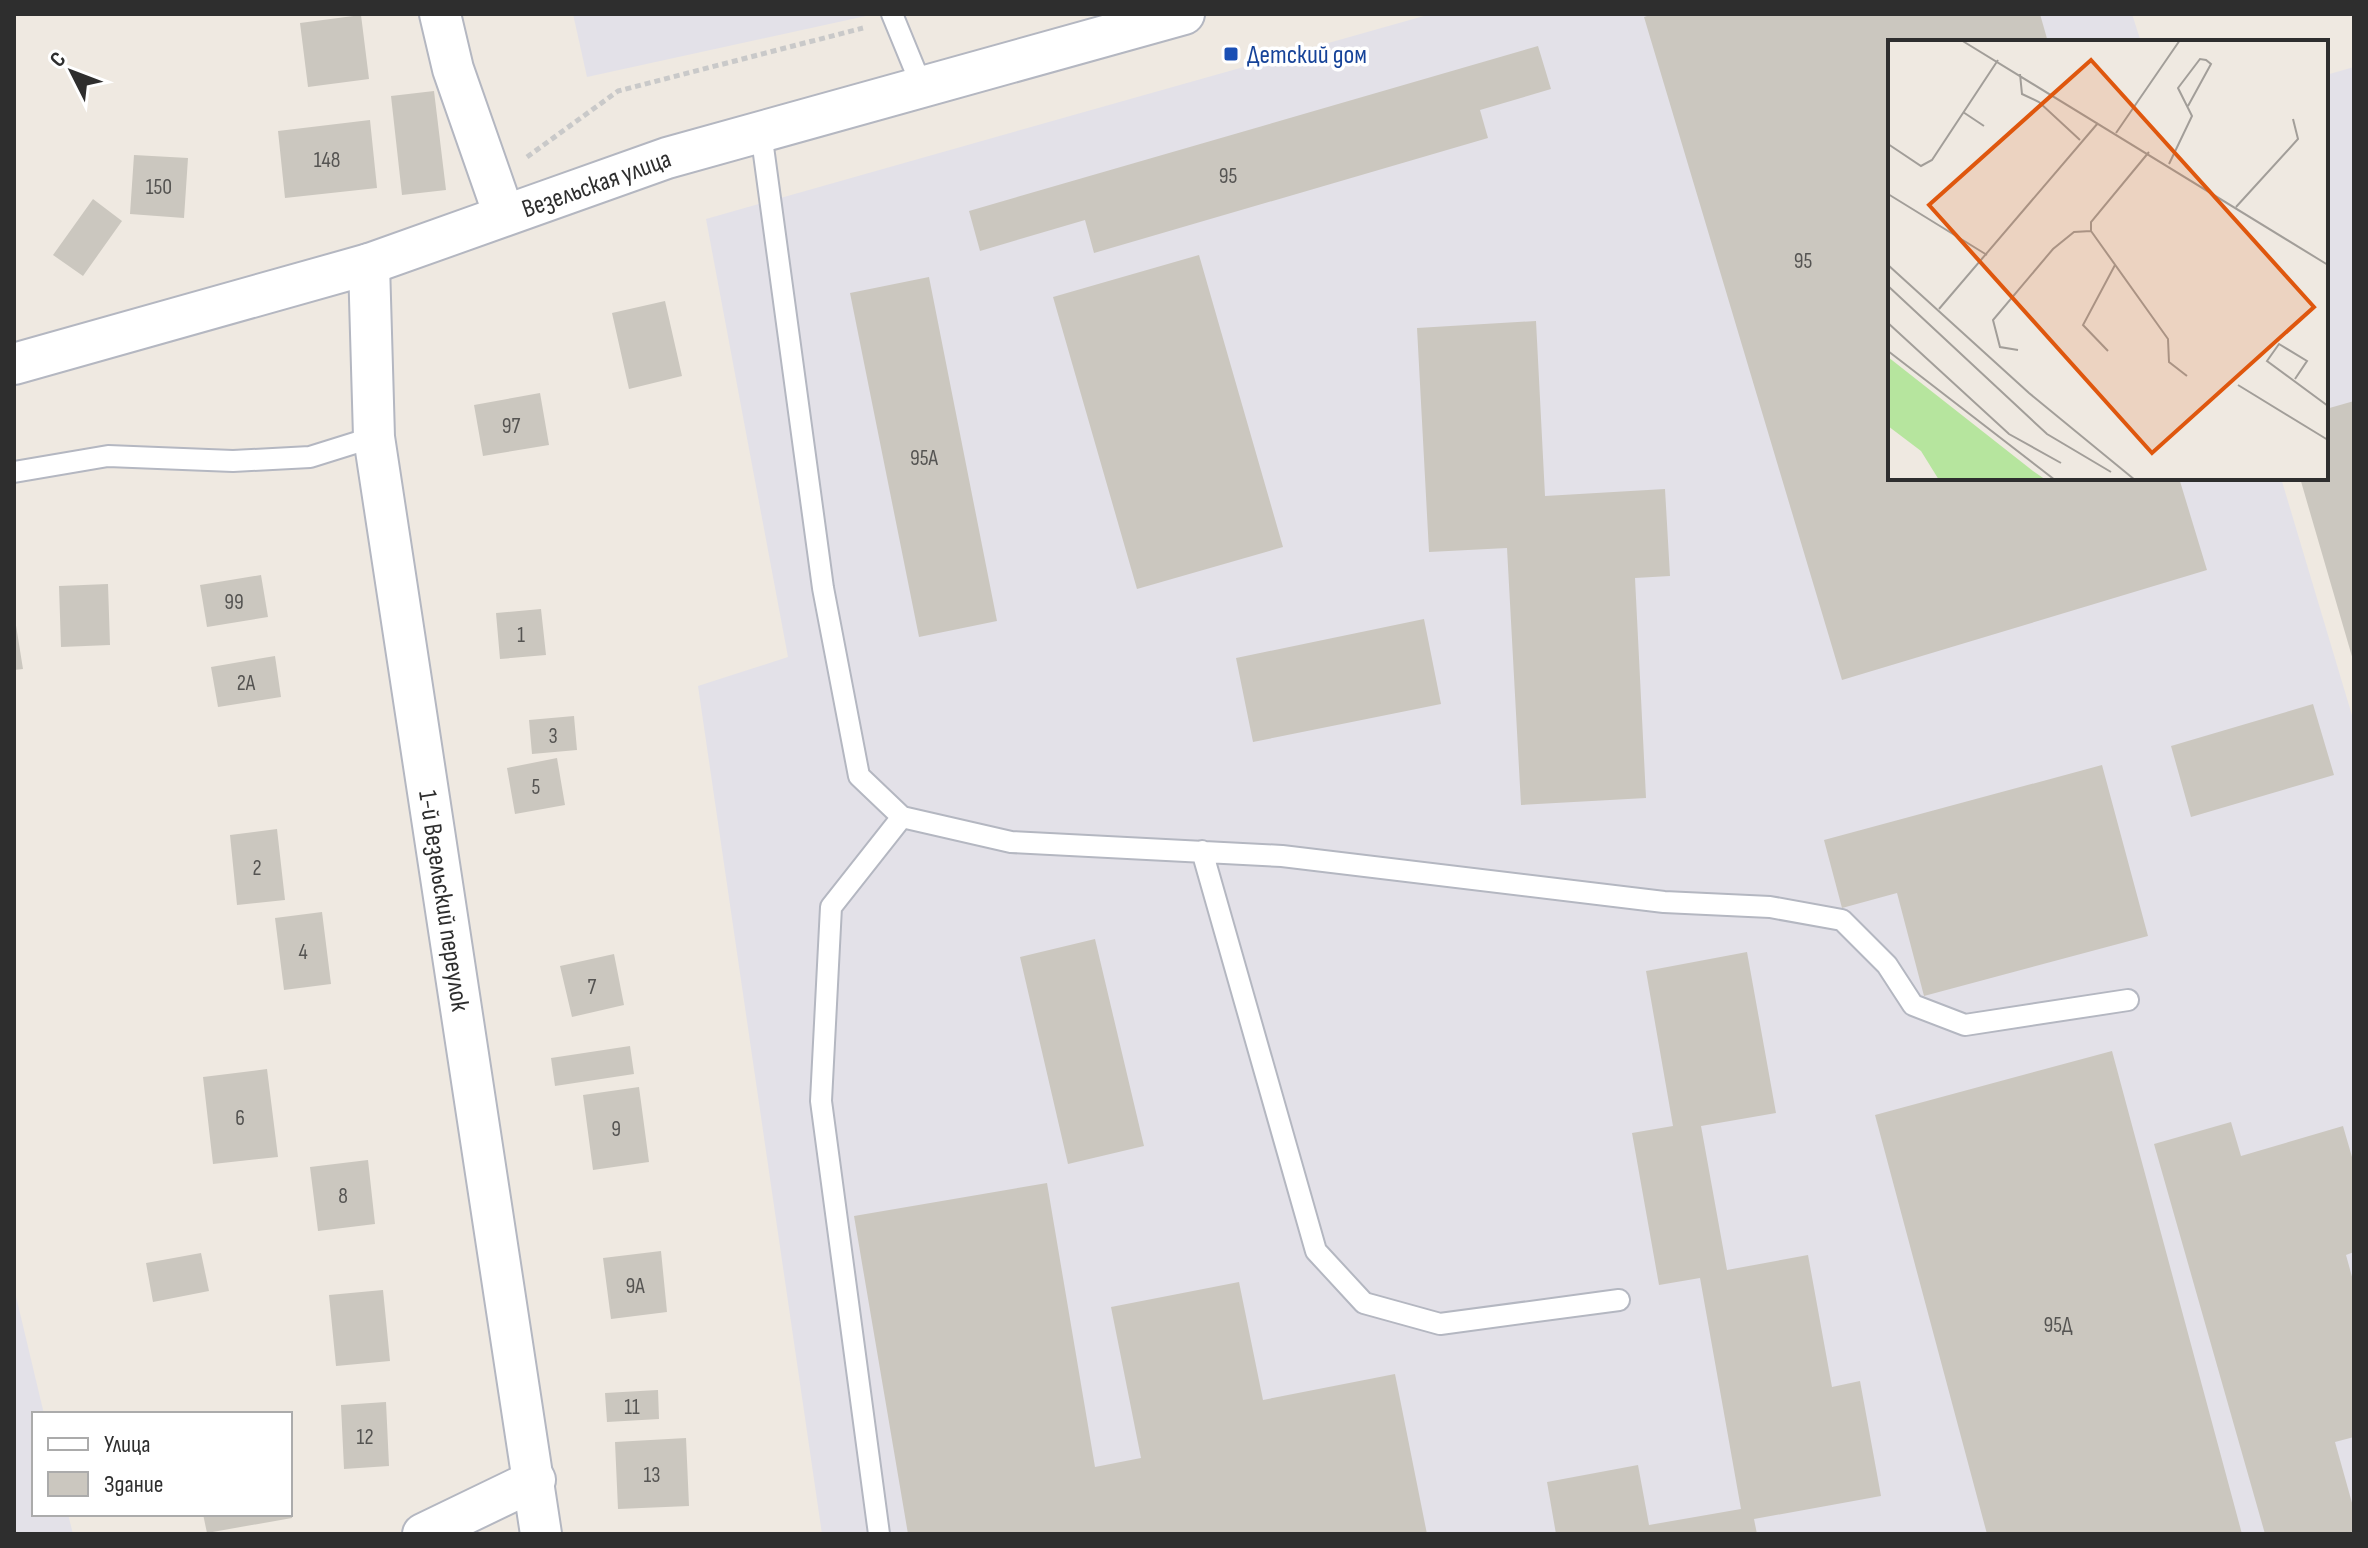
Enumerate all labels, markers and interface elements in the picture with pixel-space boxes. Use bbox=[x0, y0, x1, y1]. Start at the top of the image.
north arrow bbox=[32, 32, 112, 112]
place label: Детский дом bbox=[1247, 40, 1367, 71]
inset map bbox=[1888, 40, 2328, 480]
marker: Детский дом bbox=[1222, 45, 1240, 63]
text: С bbox=[44, 46, 72, 73]
street label: Везельская улица bbox=[518, 144, 675, 225]
house number: 148 bbox=[314, 147, 340, 174]
house number: 95 bbox=[1219, 163, 1237, 190]
house number: 150 bbox=[146, 174, 172, 201]
house number: 95 bbox=[1794, 248, 1812, 275]
house number: 97 bbox=[502, 413, 520, 440]
house number: 95А bbox=[910, 445, 939, 472]
house number: 99 bbox=[224, 589, 244, 616]
house number: 1 bbox=[517, 622, 525, 649]
house number: 2А bbox=[237, 670, 256, 697]
house number: 3 bbox=[548, 723, 558, 750]
house number: 5 bbox=[532, 774, 541, 801]
street label: 1-й Везельский переулок bbox=[411, 788, 475, 1014]
house number: 2 bbox=[252, 855, 262, 882]
house number: 4 bbox=[298, 939, 308, 966]
house number: 7 bbox=[588, 974, 597, 1001]
house number: 6 bbox=[235, 1105, 245, 1132]
house number: 9 bbox=[611, 1116, 621, 1143]
house number: 8 bbox=[338, 1183, 348, 1210]
house number: 9А bbox=[625, 1273, 645, 1300]
house number: 95Д bbox=[2043, 1312, 2073, 1339]
house number: 11 bbox=[624, 1394, 640, 1421]
legend bbox=[32, 1412, 292, 1516]
house number: 12 bbox=[356, 1424, 374, 1451]
text: Улица bbox=[104, 1430, 150, 1459]
house number: 13 bbox=[644, 1462, 660, 1489]
text: Здание bbox=[104, 1470, 163, 1499]

